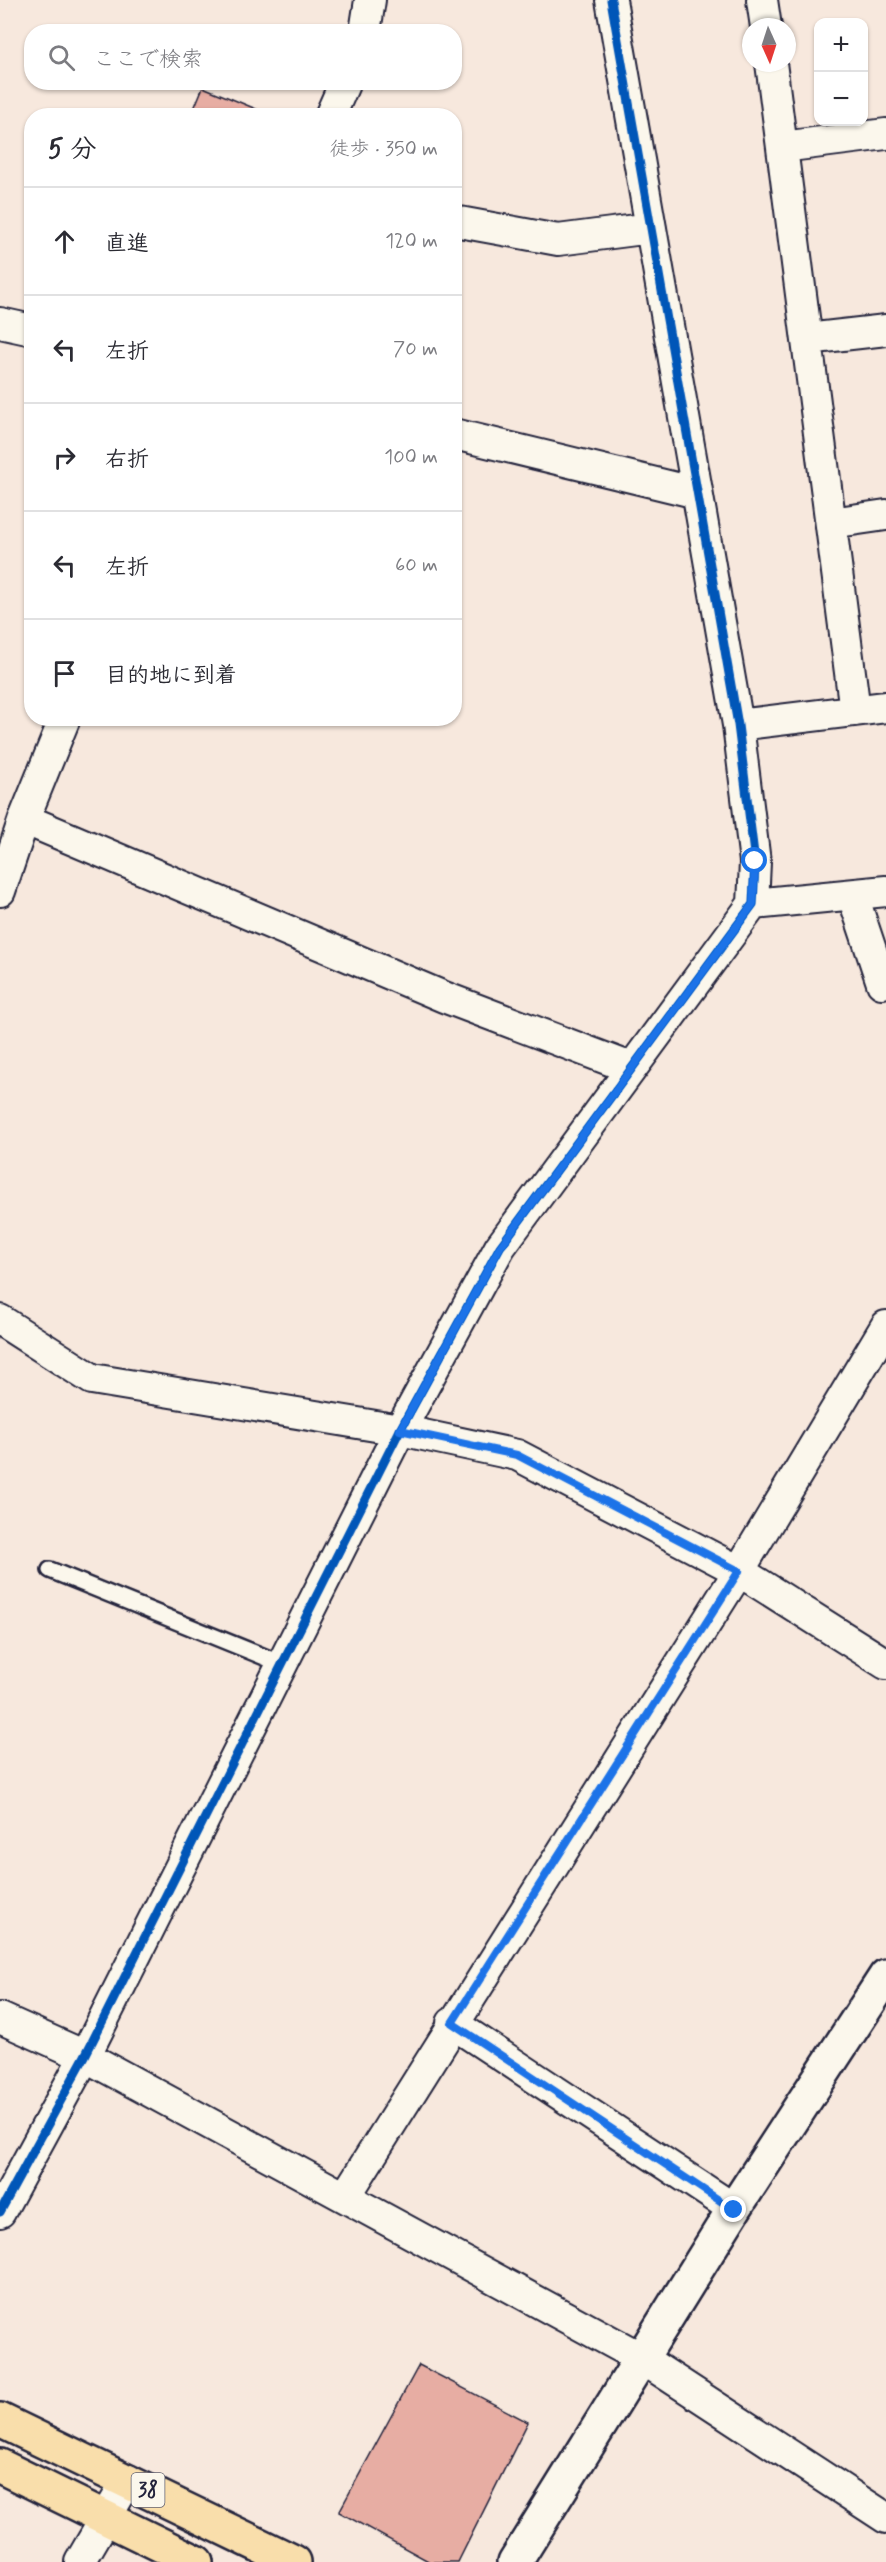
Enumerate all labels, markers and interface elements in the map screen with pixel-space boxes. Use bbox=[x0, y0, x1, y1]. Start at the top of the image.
north arrow bbox=[742, 18, 796, 72]
map controls bbox=[814, 18, 868, 126]
button: + bbox=[814, 18, 868, 72]
search box bbox=[24, 24, 462, 90]
icon: search bbox=[45, 41, 78, 74]
text: ここで検索 bbox=[93, 46, 203, 74]
button: − bbox=[814, 72, 868, 126]
text: 5 分 bbox=[48, 133, 97, 167]
text: 徒歩 · 350 m bbox=[330, 136, 438, 163]
icon: ahead bbox=[48, 225, 81, 258]
text: 120 m bbox=[385, 228, 438, 255]
text: 直進 bbox=[105, 230, 149, 258]
icon: left bbox=[48, 333, 81, 366]
text: 70 m bbox=[393, 336, 438, 363]
text: 左折 bbox=[105, 338, 149, 366]
icon: right bbox=[48, 441, 81, 474]
text: 100 m bbox=[384, 444, 438, 471]
text: 右折 bbox=[105, 446, 149, 474]
icon: left bbox=[48, 549, 81, 582]
text: 60 m bbox=[395, 552, 438, 579]
text: 左折 bbox=[105, 554, 149, 582]
icon: arrive bbox=[48, 657, 81, 690]
text: 目的地に到着 bbox=[105, 662, 237, 690]
route start bbox=[741, 847, 767, 873]
route end bbox=[720, 2196, 746, 2222]
road number: 38 bbox=[132, 2473, 164, 2507]

